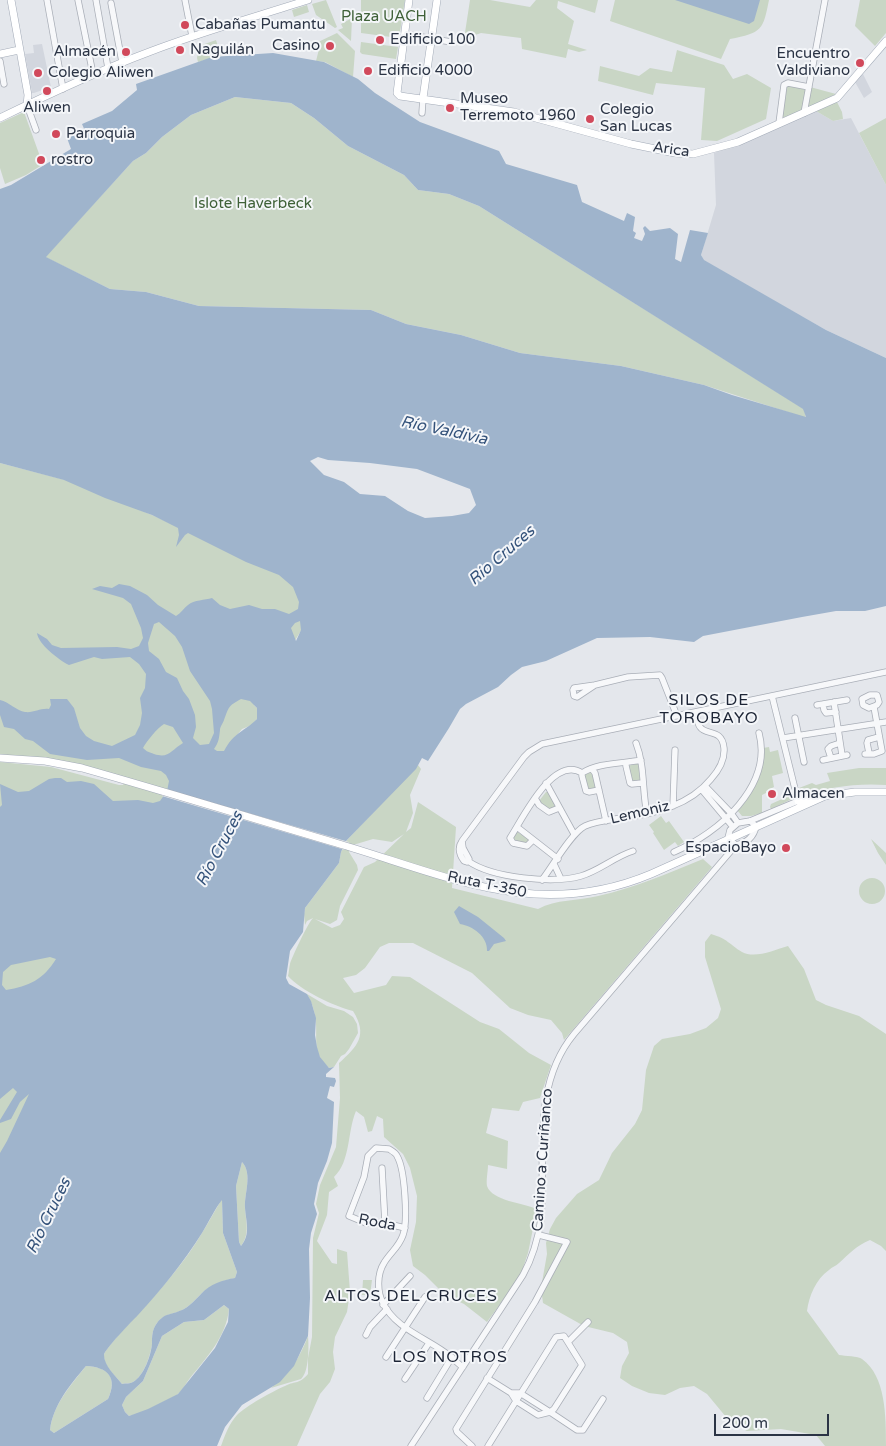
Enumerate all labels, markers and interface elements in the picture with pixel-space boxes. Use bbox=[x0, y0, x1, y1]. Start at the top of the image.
park label: Plaza UACH bbox=[341, 8, 427, 26]
place label: Cabañas Pumantu bbox=[195, 16, 326, 34]
marker: Cabañas Pumantu bbox=[179, 19, 191, 31]
place label: Edificio 100 bbox=[390, 31, 475, 49]
marker: Edificio 100 bbox=[374, 34, 386, 46]
place label: Casino bbox=[272, 37, 320, 55]
marker: Casino bbox=[324, 40, 336, 52]
place label: Naguilán bbox=[190, 41, 254, 59]
place label: Almacén bbox=[53, 43, 116, 61]
marker: Naguilán bbox=[174, 44, 186, 56]
place label: Encuentro Valdiviano bbox=[776, 45, 850, 80]
marker: Almacén bbox=[120, 46, 132, 58]
marker: Encuentro Valdiviano bbox=[854, 57, 866, 69]
place label: Edificio 4000 bbox=[378, 62, 473, 80]
place label: Colegio Aliwen bbox=[48, 64, 154, 82]
marker: Edificio 4000 bbox=[362, 65, 374, 77]
marker: Colegio Aliwen bbox=[32, 67, 44, 79]
marker: Aliwen bbox=[41, 85, 53, 97]
place label: Museo Terremoto 1960 bbox=[460, 90, 576, 125]
place label: Aliwen bbox=[23, 99, 71, 117]
place label: Colegio San Lucas bbox=[600, 101, 672, 136]
marker: Museo Terremoto 1960 bbox=[444, 102, 456, 114]
marker: Colegio San Lucas bbox=[584, 113, 596, 125]
place label: Parroquia bbox=[66, 125, 135, 143]
marker: Parroquia bbox=[50, 128, 62, 140]
street label: Arica bbox=[651, 139, 691, 161]
place label: rostro bbox=[51, 151, 93, 169]
marker: rostro bbox=[35, 154, 47, 166]
park label: Islote Haverbeck bbox=[194, 195, 312, 213]
water label: Río Valdivia bbox=[399, 412, 489, 450]
water label: Río Cruces bbox=[465, 522, 539, 590]
district label: SILOS DE TOROBAYO bbox=[658, 691, 760, 729]
place label: Almacen bbox=[782, 785, 845, 803]
marker: Almacen bbox=[766, 788, 778, 800]
street label: Lemoniz bbox=[609, 797, 671, 829]
water label: Río Cruces bbox=[192, 809, 248, 889]
place label: EspacioBayo bbox=[685, 839, 776, 857]
marker: EspacioBayo bbox=[780, 842, 792, 854]
street label: Ruta T-350 bbox=[446, 868, 528, 902]
street label: Camino a Curiñanco bbox=[529, 1088, 557, 1232]
water label: Río Cruces bbox=[23, 1175, 75, 1257]
street label: Roda bbox=[357, 1211, 397, 1235]
district label: ALTOS DEL CRUCES bbox=[322, 1287, 500, 1307]
district label: LOS NOTROS bbox=[391, 1348, 509, 1368]
scale bar bbox=[716, 1404, 831, 1436]
text: 200 m bbox=[722, 1414, 768, 1432]

